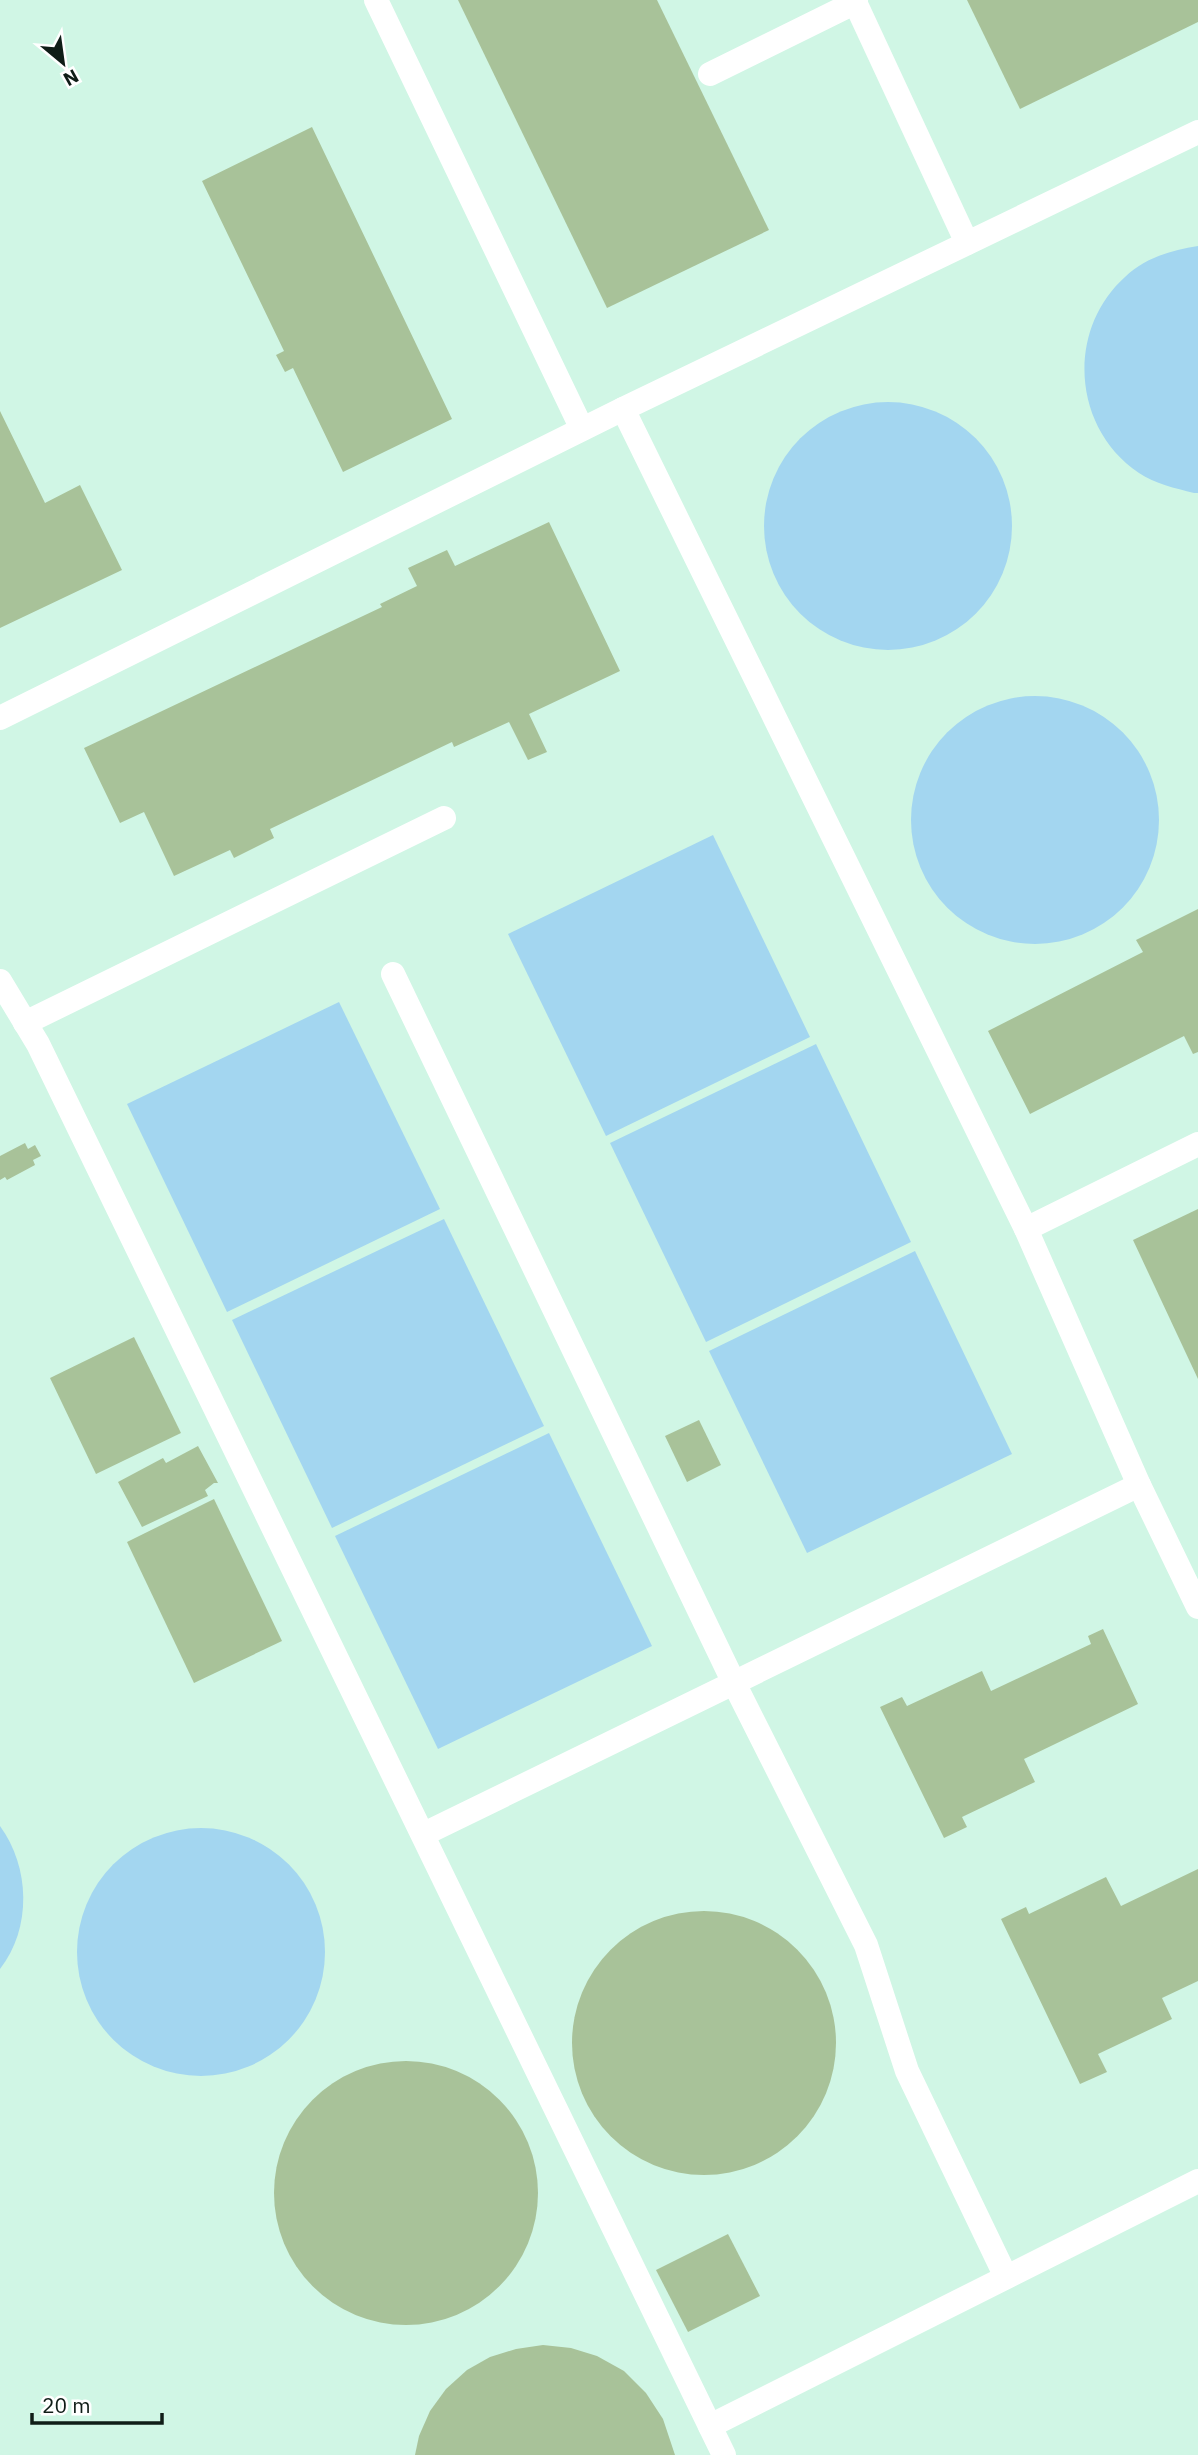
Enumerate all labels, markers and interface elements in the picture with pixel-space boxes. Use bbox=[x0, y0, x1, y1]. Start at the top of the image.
north arrow bbox=[28, 28, 98, 98]
text: N bbox=[59, 64, 83, 92]
scale bar bbox=[32, 2382, 161, 2426]
text: 20 m bbox=[42, 2391, 91, 2419]

